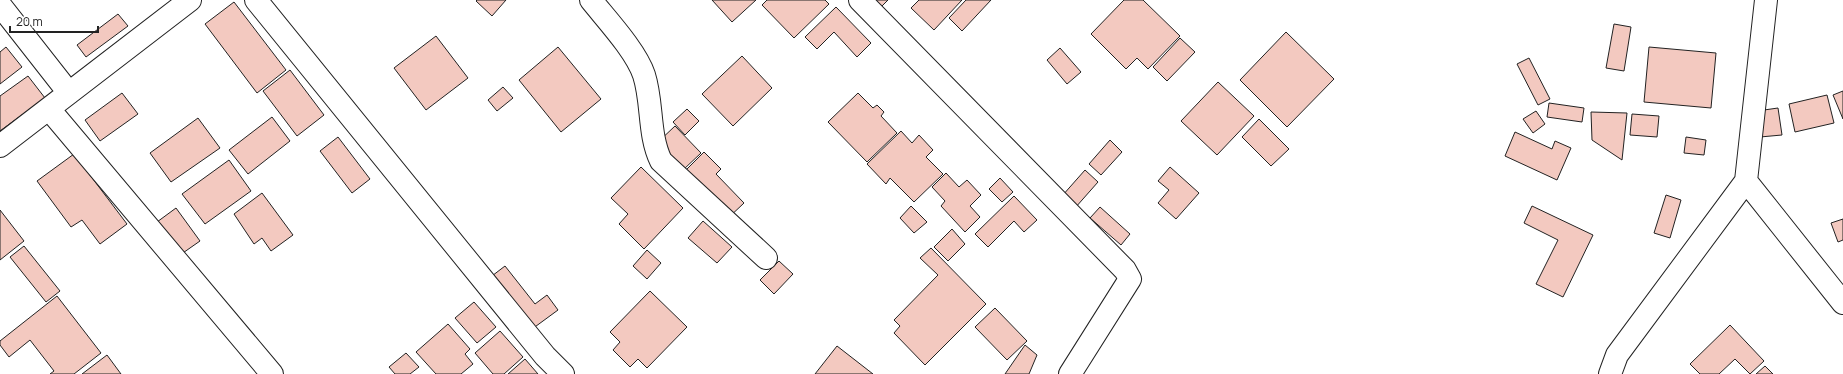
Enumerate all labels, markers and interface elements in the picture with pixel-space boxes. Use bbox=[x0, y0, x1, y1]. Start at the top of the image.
scale bar bbox=[10, 8, 98, 34]
text: 20 m bbox=[16, 13, 43, 30]

